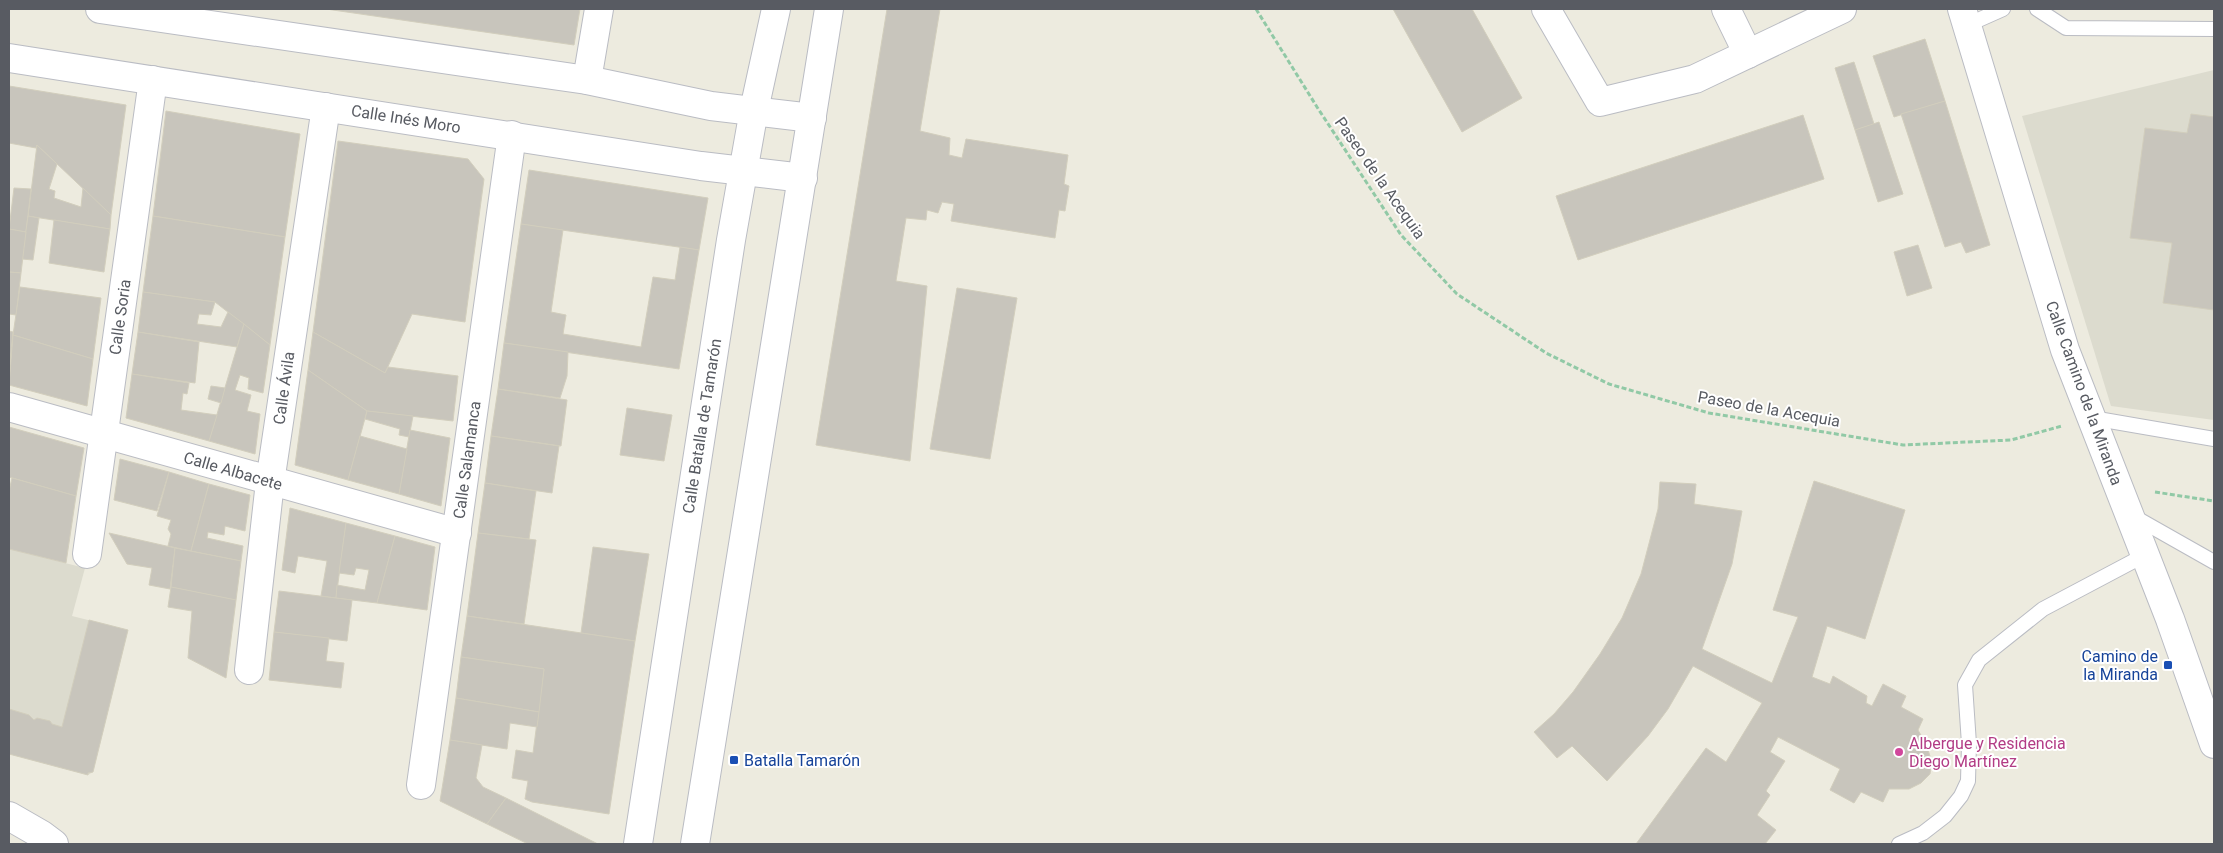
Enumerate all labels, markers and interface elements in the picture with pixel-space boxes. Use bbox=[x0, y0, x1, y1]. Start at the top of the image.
street label: Calle Inés Moro bbox=[350, 101, 462, 137]
street label: Paseo de la Acequia bbox=[1331, 113, 1429, 243]
street label: Calle Soria bbox=[105, 278, 135, 356]
street label: Calle Camino de la Miranda bbox=[2042, 298, 2126, 488]
street label: Calle Batalla de Tamarón bbox=[679, 337, 725, 515]
street label: Calle Ávila bbox=[269, 350, 299, 426]
street label: Paseo de la Acequia bbox=[1696, 387, 1842, 431]
street label: Calle Salamanca bbox=[449, 400, 485, 520]
street label: Calle Albacete bbox=[181, 448, 285, 494]
place label: Camino de la Miranda bbox=[2082, 647, 2158, 684]
marker: Camino de la Miranda bbox=[2162, 659, 2174, 671]
place label: Albergue y Residencia Diego Martínez bbox=[1909, 734, 2066, 771]
marker: Albergue y Residencia Diego Martínez bbox=[1893, 746, 1905, 758]
place label: Batalla Tamarón bbox=[744, 751, 860, 770]
marker: Batalla Tamarón bbox=[728, 754, 740, 766]

